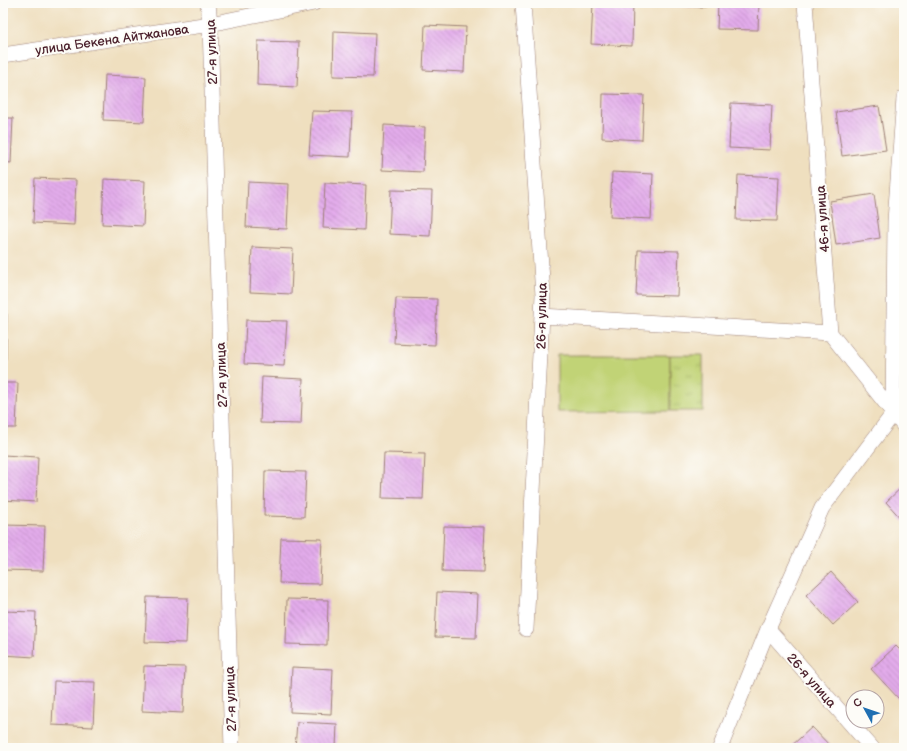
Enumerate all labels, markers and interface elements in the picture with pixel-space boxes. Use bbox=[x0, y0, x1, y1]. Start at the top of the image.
street label: 27-я улица bbox=[203, 19, 221, 85]
street label: улица Бекена Айтжанова bbox=[34, 21, 190, 59]
street label: 46-я улица bbox=[813, 184, 833, 253]
street label: 26-я улица bbox=[533, 282, 551, 350]
street label: 27-я улица bbox=[213, 342, 231, 408]
street label: 26-я улица bbox=[783, 650, 839, 711]
street label: 27-я улица bbox=[222, 666, 240, 732]
north arrow bbox=[845, 689, 885, 729]
text: С bbox=[850, 696, 865, 710]

